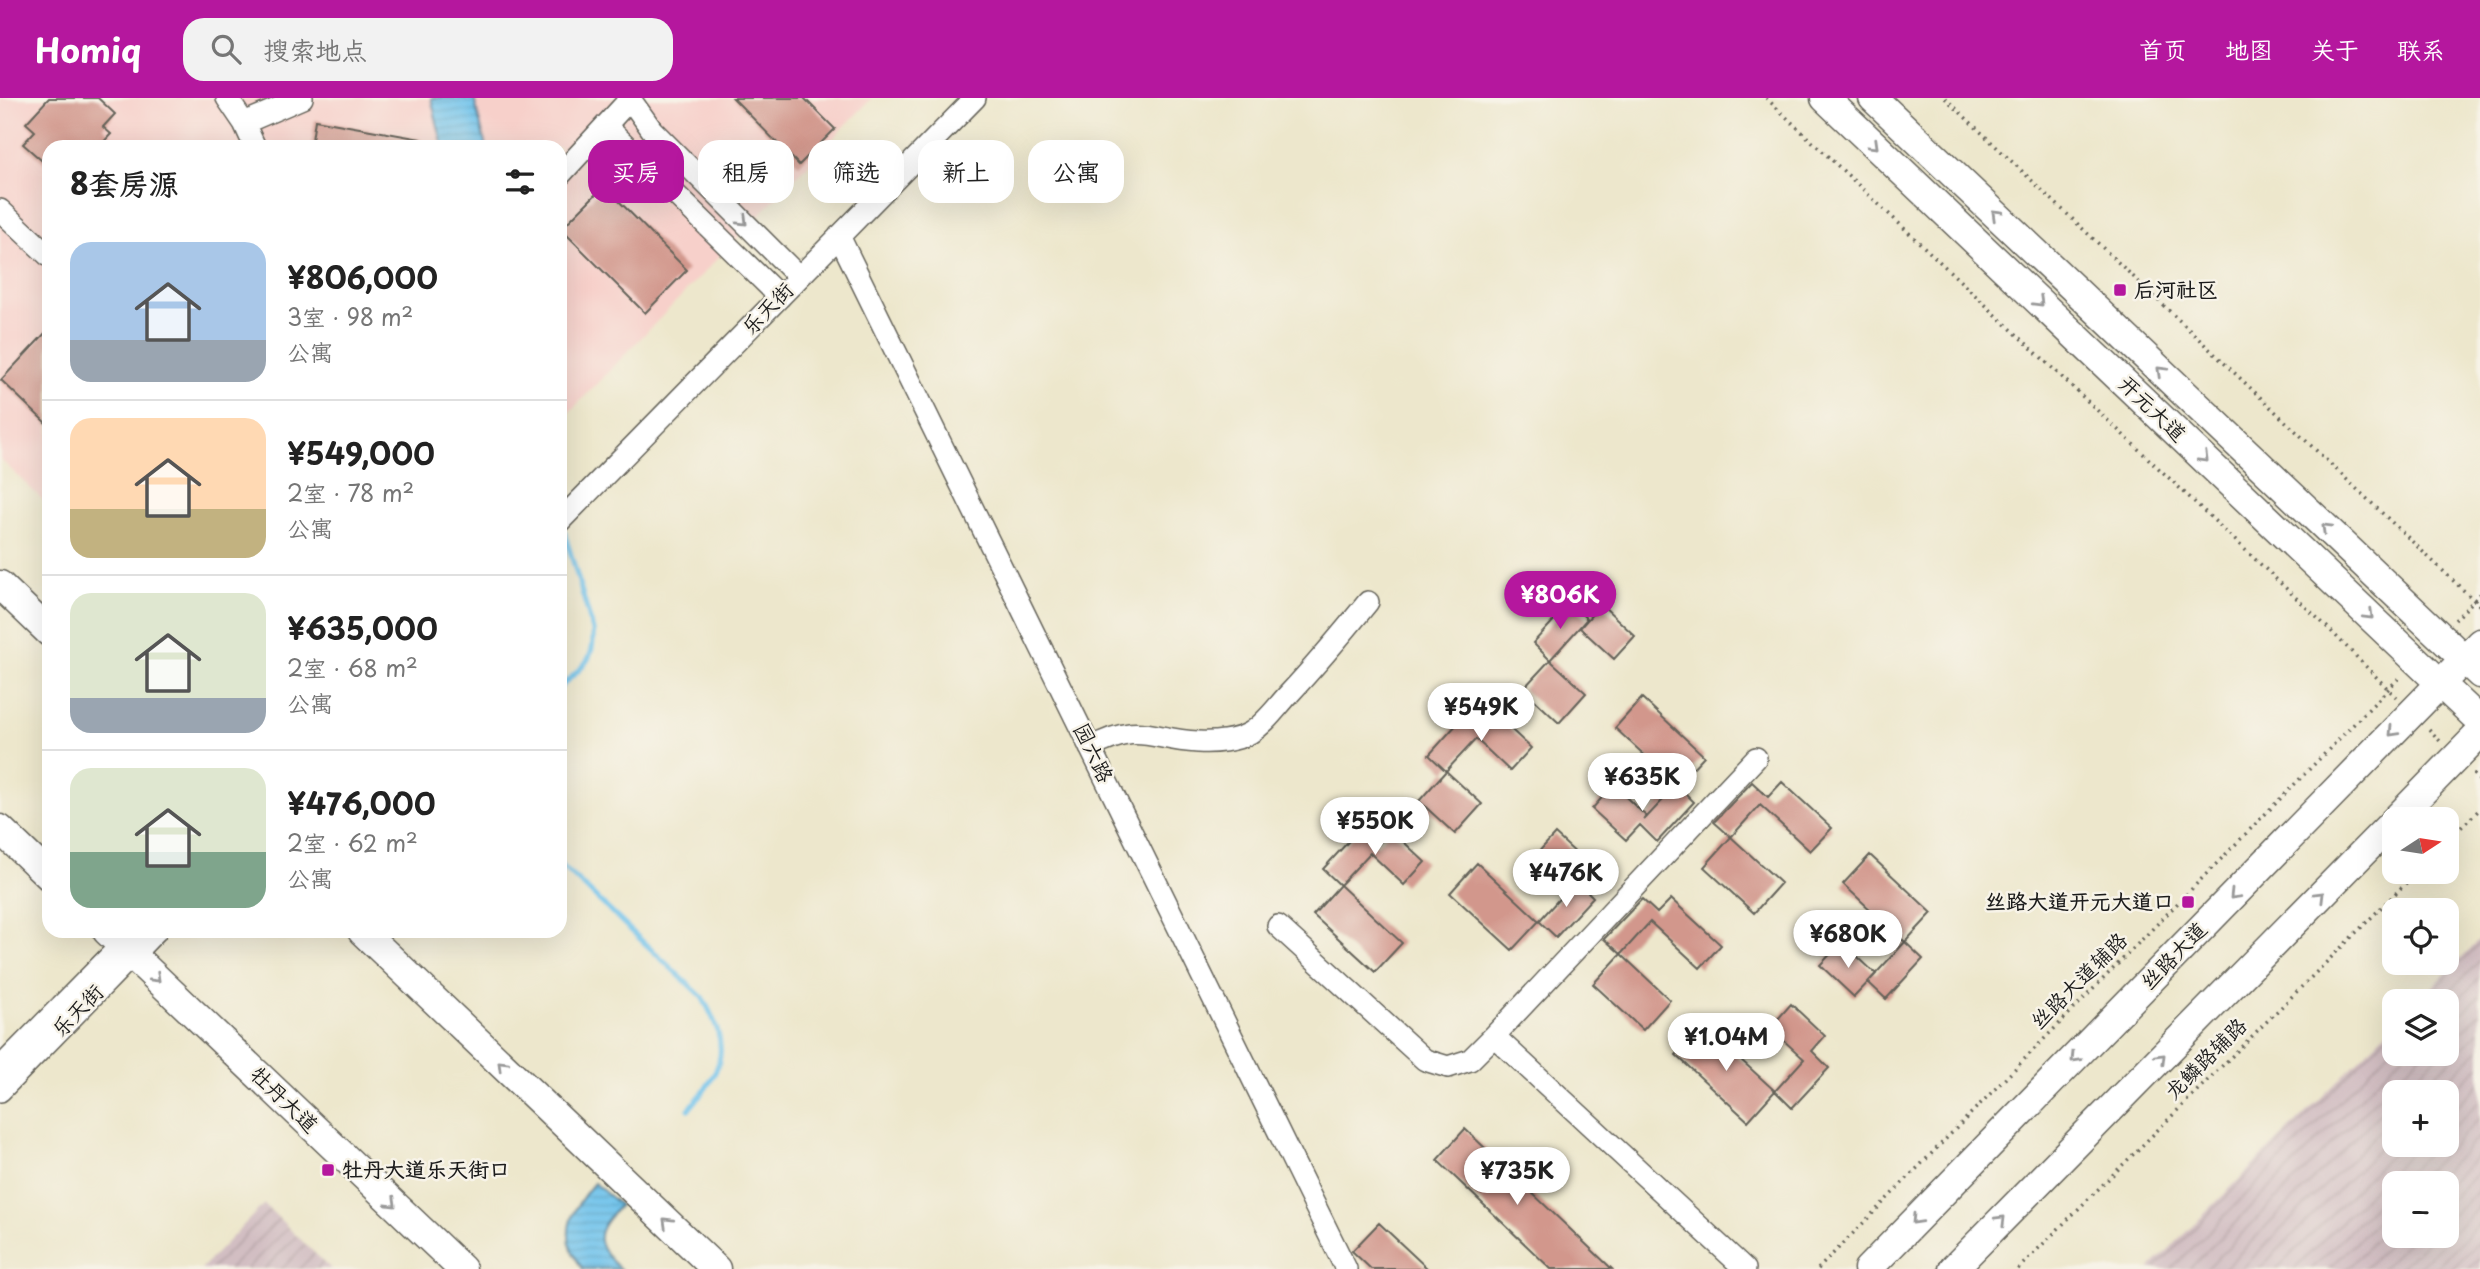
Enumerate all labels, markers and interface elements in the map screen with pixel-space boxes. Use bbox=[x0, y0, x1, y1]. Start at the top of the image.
search box bbox=[183, 18, 673, 81]
text: Homiq bbox=[35, 24, 141, 74]
icon: search bbox=[207, 30, 245, 68]
text: 搜索地点 bbox=[263, 30, 367, 69]
text: 首页 bbox=[2139, 31, 2187, 67]
text: 地图 bbox=[2225, 31, 2273, 67]
text: 关于 bbox=[2311, 31, 2359, 67]
text: 联系 bbox=[2397, 31, 2445, 67]
one-way arrow bbox=[1866, 137, 1879, 149]
chip: 买房 bbox=[588, 140, 684, 203]
chip: 租房 bbox=[698, 140, 794, 203]
chip: 筛选 bbox=[808, 140, 904, 203]
chip: 新上 bbox=[918, 140, 1014, 203]
chip: 公寓 bbox=[1028, 140, 1124, 203]
text: 8套房源 bbox=[70, 160, 179, 205]
icon: filters bbox=[501, 163, 539, 201]
one-way arrow bbox=[1991, 210, 2004, 223]
one-way arrow bbox=[735, 213, 747, 225]
text: ¥806,000 bbox=[287, 254, 438, 299]
icon: home bbox=[126, 270, 210, 354]
place label: 后河社区 bbox=[2134, 272, 2218, 304]
street label: 乐天街 bbox=[733, 274, 800, 341]
marker: 后河社区 bbox=[2112, 282, 2128, 298]
one-way arrow bbox=[2031, 293, 2044, 306]
text: 3室 · 98 m² bbox=[287, 299, 413, 334]
text: 公寓 bbox=[287, 334, 333, 369]
street label: 开元大道 bbox=[2112, 367, 2195, 448]
one-way arrow bbox=[2156, 367, 2169, 379]
text: ¥549,000 bbox=[287, 430, 435, 475]
icon: home bbox=[126, 446, 210, 530]
one-way arrow bbox=[2196, 450, 2209, 463]
text: 2室 · 78 m² bbox=[287, 475, 414, 510]
text: 公寓 bbox=[287, 510, 333, 545]
one-way arrow bbox=[2321, 523, 2334, 536]
pin: ¥806K bbox=[1511, 572, 1609, 631]
text: ¥806K bbox=[1520, 576, 1600, 611]
text: ¥635,000 bbox=[287, 605, 438, 650]
one-way arrow bbox=[2361, 607, 2374, 620]
icon: home bbox=[126, 621, 210, 705]
text: 2室 · 68 m² bbox=[287, 650, 418, 685]
pin: ¥549K bbox=[1432, 684, 1530, 743]
text: 公寓 bbox=[287, 685, 333, 720]
text: ¥549K bbox=[1444, 688, 1518, 723]
street label: 园六路 bbox=[1067, 717, 1123, 787]
one-way arrow bbox=[2389, 724, 2401, 736]
pin: ¥635K bbox=[1593, 754, 1691, 813]
text: ¥635K bbox=[1604, 758, 1680, 793]
text: ¥476,000 bbox=[287, 780, 436, 825]
icon: home bbox=[126, 796, 210, 880]
pin: ¥550K bbox=[1326, 798, 1424, 857]
text: ¥550K bbox=[1336, 802, 1414, 837]
north arrow bbox=[2382, 807, 2459, 884]
map controls bbox=[2382, 807, 2459, 1248]
text: 2室 · 62 m² bbox=[287, 825, 418, 860]
pin: ¥476K bbox=[1517, 850, 1615, 909]
text: ¥476K bbox=[1529, 854, 1603, 889]
text: 公寓 bbox=[287, 860, 333, 895]
place label: 丝路大道开元大道口 bbox=[1985, 884, 2174, 916]
one-way arrow bbox=[2230, 887, 2242, 899]
one-way arrow bbox=[2312, 891, 2325, 904]
marker: 丝路大道开元大道口 bbox=[2180, 894, 2196, 910]
button: locate bbox=[2382, 898, 2459, 975]
pin: ¥680K bbox=[1799, 910, 1897, 970]
street label: 丝路大道 bbox=[2132, 913, 2213, 996]
text: ¥680K bbox=[1809, 915, 1887, 950]
street label: 丝路大道辅路 bbox=[2022, 924, 2133, 1035]
one-way arrow bbox=[148, 970, 161, 982]
street label: 乐天街 bbox=[43, 976, 110, 1043]
button: layers bbox=[2382, 989, 2459, 1066]
street label: 龙鳞路辅路 bbox=[2156, 1009, 2253, 1106]
pin: ¥1.04M bbox=[1669, 1014, 1783, 1073]
text: ¥1.04M bbox=[1684, 1018, 1768, 1053]
one-way arrow bbox=[2070, 1049, 2083, 1062]
one-way arrow bbox=[2152, 1053, 2165, 1066]
street label: 牡丹大道 bbox=[244, 1058, 327, 1139]
one-way arrow bbox=[497, 1060, 510, 1073]
button: + bbox=[2382, 1080, 2459, 1157]
pin: ¥735K bbox=[1468, 1148, 1566, 1207]
place label: 牡丹大道乐天街口 bbox=[342, 1152, 510, 1184]
text: ¥735K bbox=[1480, 1152, 1554, 1187]
marker: 牡丹大道乐天街口 bbox=[320, 1162, 336, 1178]
button: − bbox=[2382, 1171, 2459, 1248]
one-way arrow bbox=[384, 1194, 397, 1207]
one-way arrow bbox=[1912, 1212, 1924, 1224]
one-way arrow bbox=[1993, 1216, 2006, 1229]
one-way arrow bbox=[662, 1217, 675, 1230]

